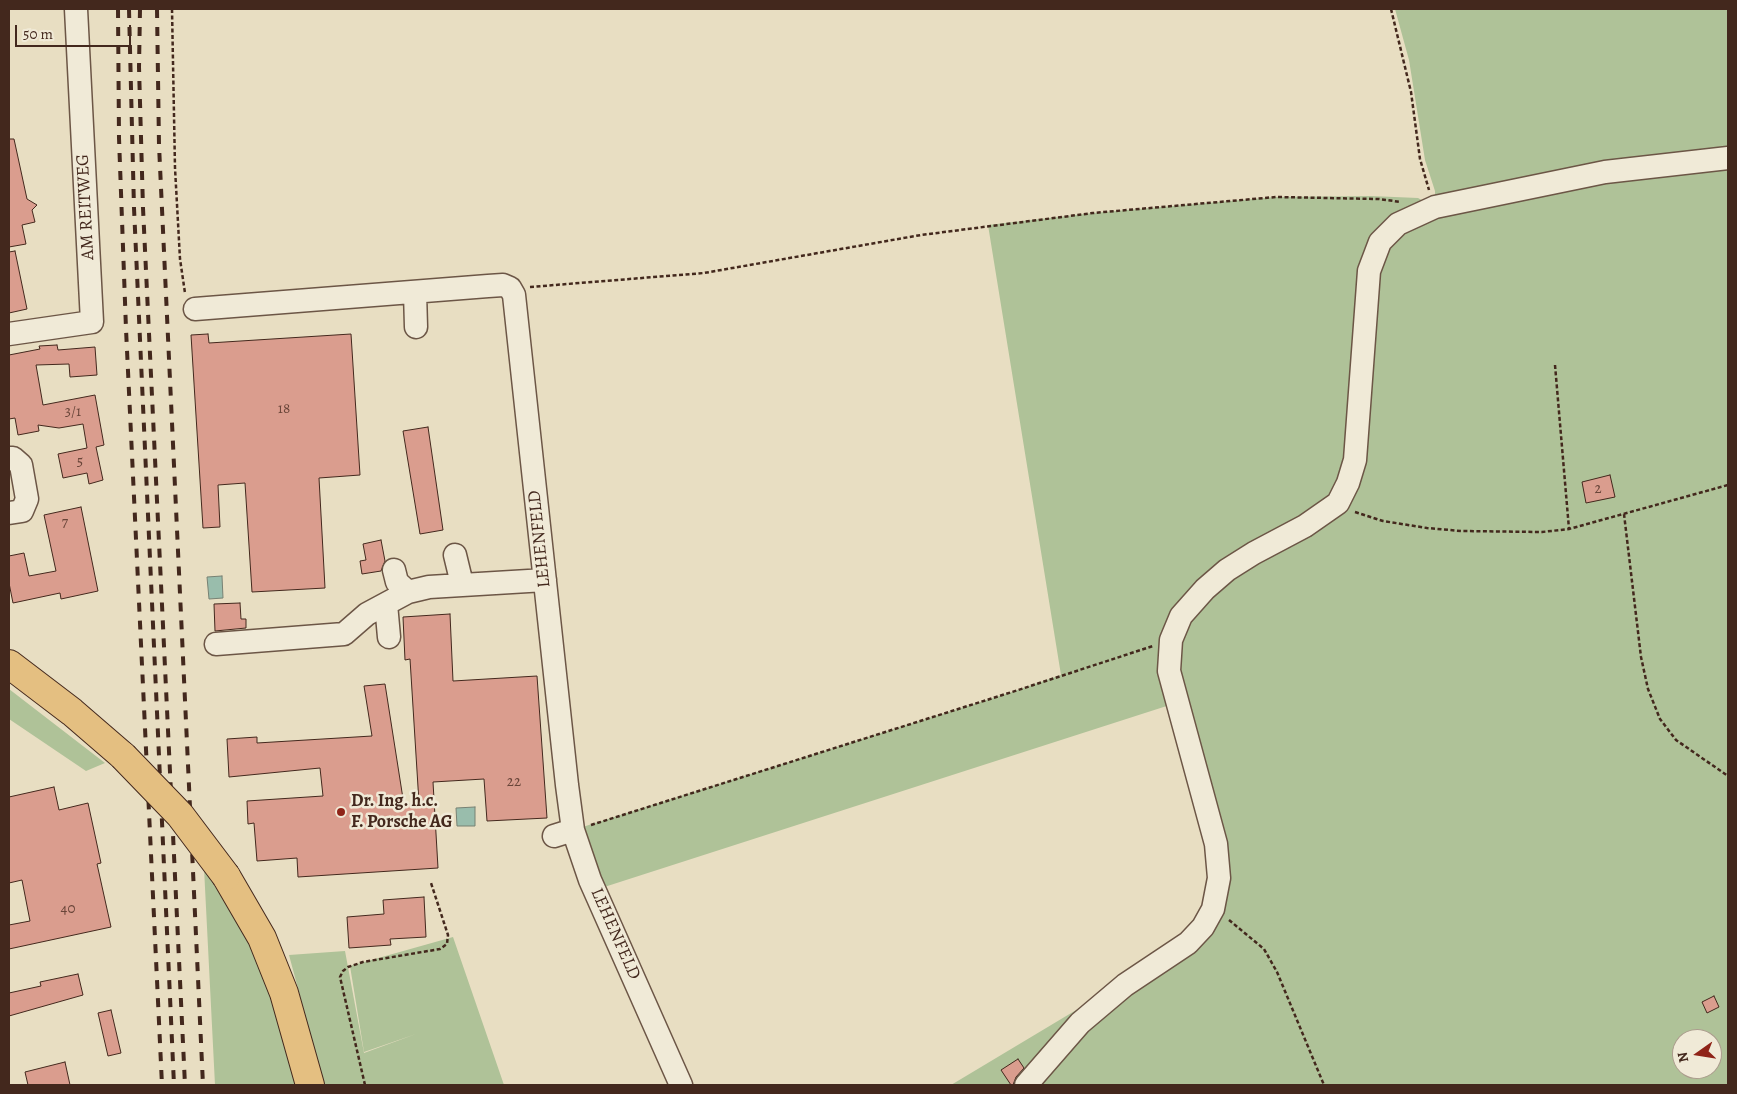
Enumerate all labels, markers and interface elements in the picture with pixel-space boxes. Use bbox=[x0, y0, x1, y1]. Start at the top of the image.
scale bar bbox=[18, 15, 134, 47]
text: 50 m bbox=[23, 24, 53, 44]
street label: AM REITWEG bbox=[72, 154, 100, 260]
house number: 18 bbox=[278, 400, 290, 418]
house number: 3/1 bbox=[65, 403, 81, 421]
house number: 5 bbox=[77, 453, 83, 471]
house number: 2 bbox=[1594, 480, 1602, 498]
street label: LEHENFELD bbox=[524, 489, 556, 589]
house number: 7 bbox=[62, 514, 68, 532]
house number: 22 bbox=[507, 773, 521, 791]
place label: Dr. Ing. h.c. F. Porsche AG bbox=[351, 791, 452, 834]
marker: Dr. Ing. h.c. F. Porsche AG bbox=[335, 806, 347, 818]
street label: LEHENFELD bbox=[585, 885, 645, 983]
house number: 40 bbox=[61, 900, 75, 918]
north arrow bbox=[1672, 1029, 1722, 1079]
text: N bbox=[1672, 1050, 1693, 1064]

